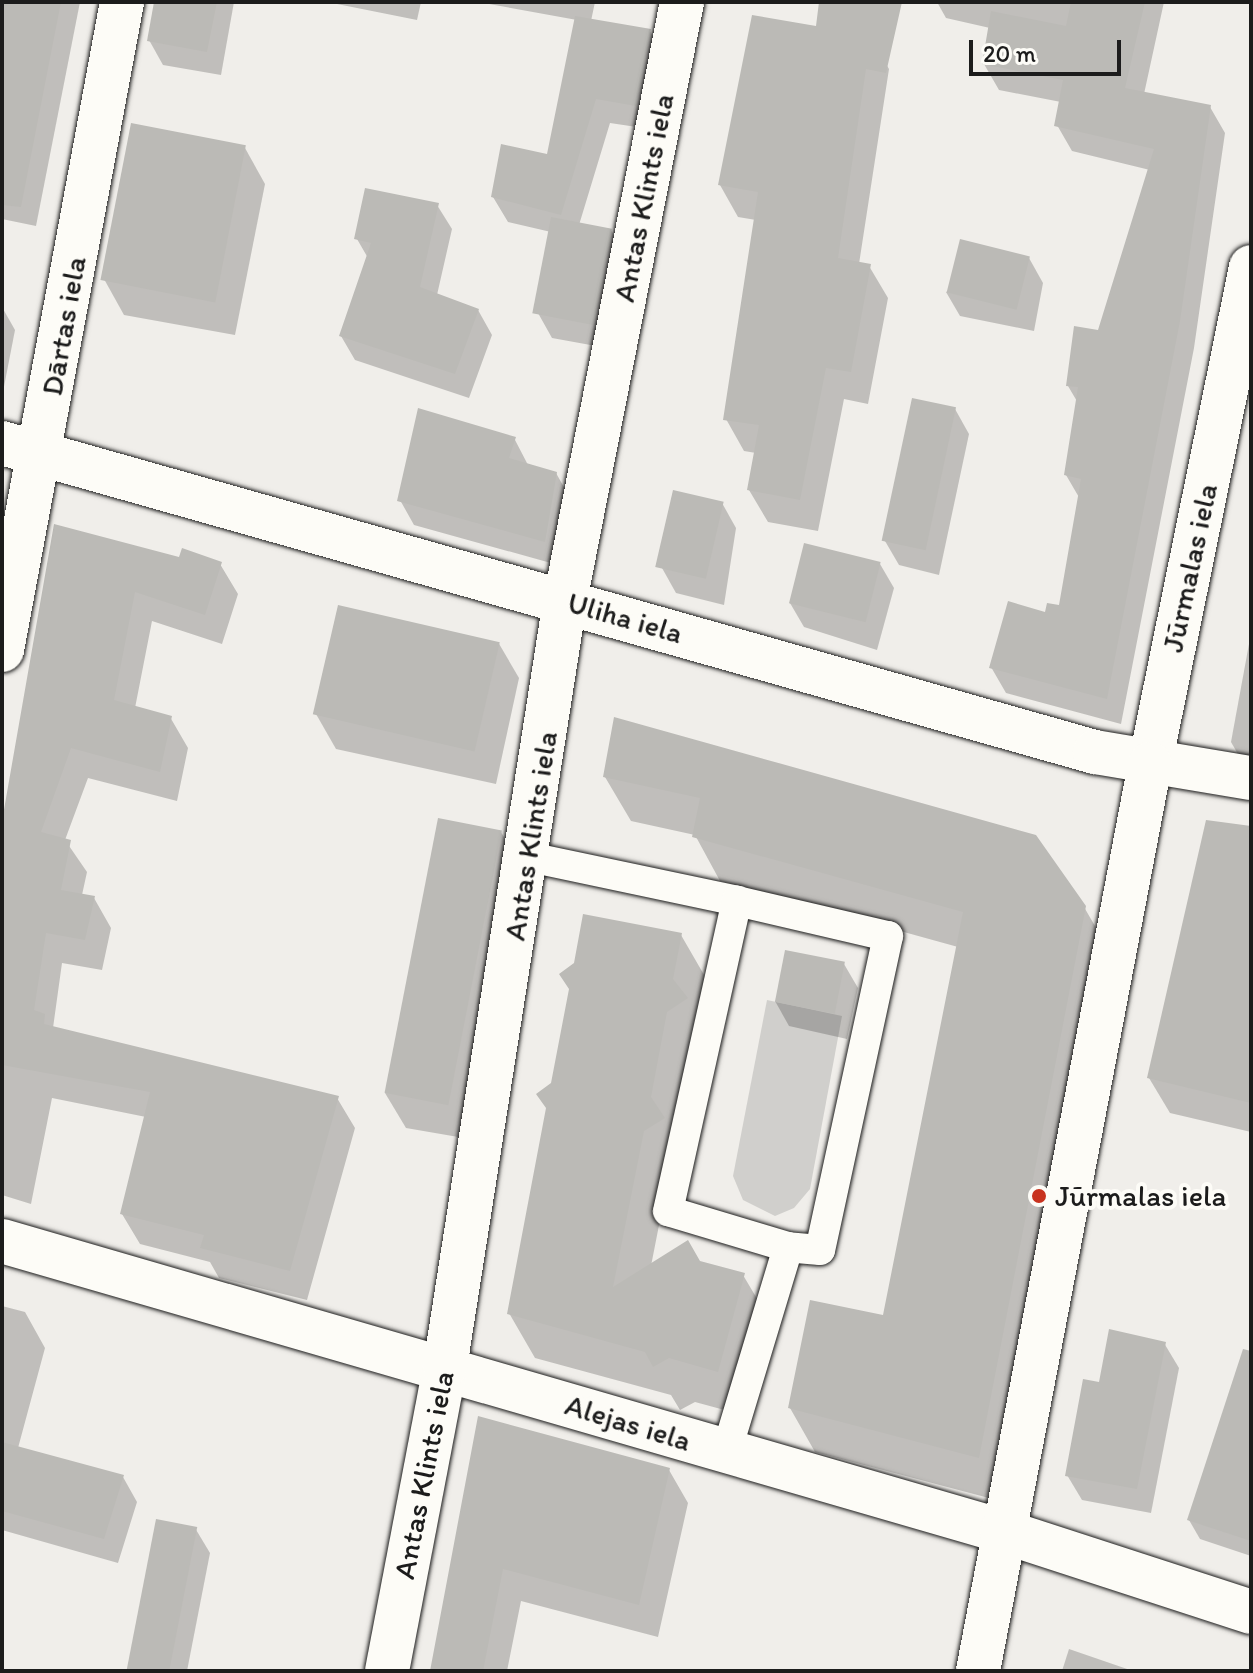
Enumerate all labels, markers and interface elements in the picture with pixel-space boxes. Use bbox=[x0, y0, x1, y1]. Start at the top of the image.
scale bar bbox=[973, 24, 1125, 74]
text: 20 m bbox=[983, 39, 1036, 68]
street label: Antas Klints iela bbox=[606, 91, 682, 305]
street label: Dārtas iela bbox=[34, 254, 94, 398]
street label: Jūrmalas iela bbox=[1155, 480, 1225, 656]
street label: Uliha iela bbox=[563, 584, 687, 652]
street label: Antas Klints iela bbox=[497, 729, 565, 943]
place label: Jūrmalas iela bbox=[1055, 1178, 1227, 1214]
marker: Jūrmalas iela bbox=[1030, 1187, 1048, 1205]
street label: Antas Klints iela bbox=[386, 1368, 462, 1582]
street label: Alejas iela bbox=[560, 1387, 696, 1459]

